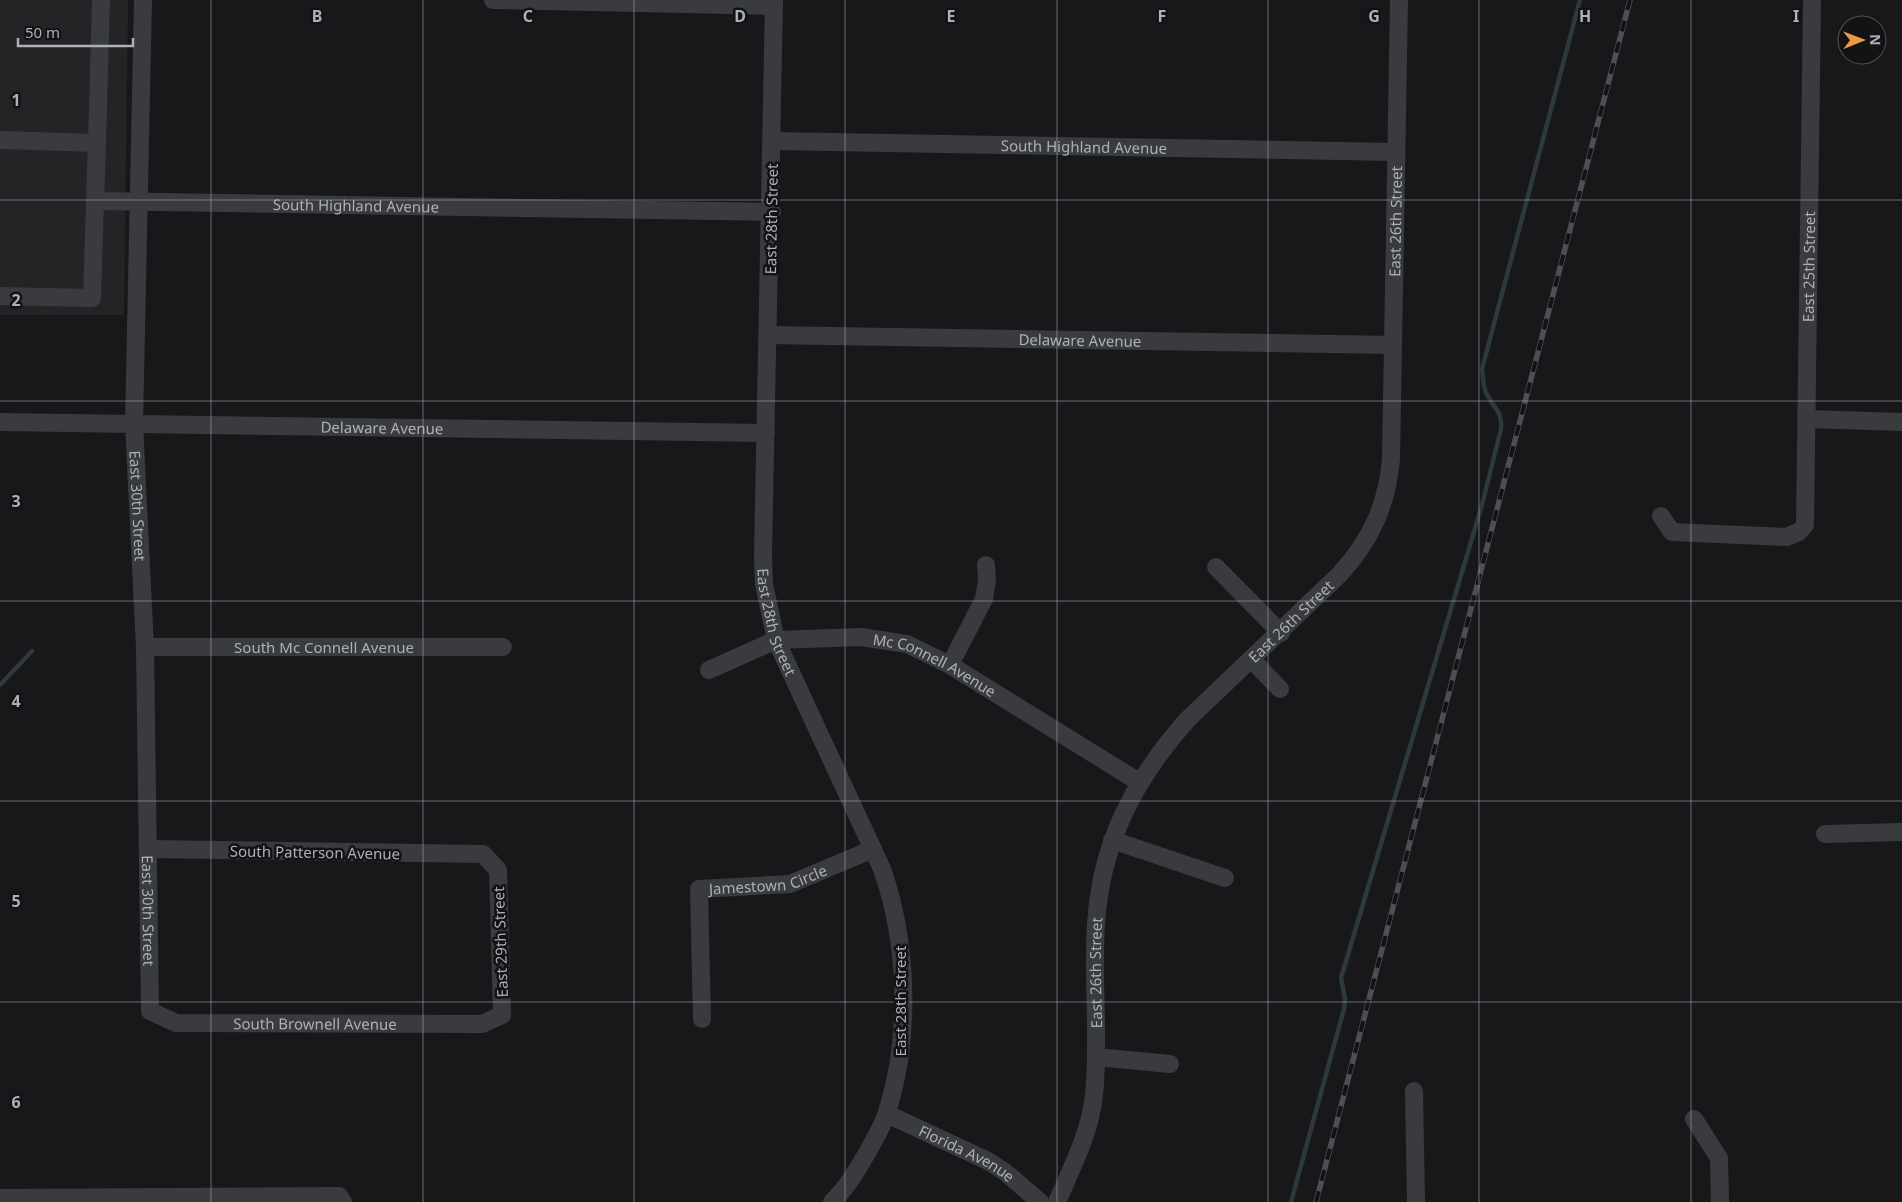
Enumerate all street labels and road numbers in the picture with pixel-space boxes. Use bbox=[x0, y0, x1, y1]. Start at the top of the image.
street label: South Highland Avenue bbox=[1001, 135, 1167, 158]
street label: East 28th Street bbox=[760, 163, 782, 275]
street label: East 26th Street bbox=[1384, 165, 1406, 277]
street label: South Highland Avenue bbox=[273, 194, 439, 217]
street label: East 25th Street bbox=[1798, 210, 1819, 322]
street label: Delaware Avenue bbox=[1018, 329, 1142, 351]
street label: Delaware Avenue bbox=[320, 417, 444, 438]
street label: East 30th Street bbox=[125, 450, 151, 562]
street label: East 28th Street bbox=[753, 568, 801, 679]
street label: East 26th Street bbox=[1244, 575, 1338, 667]
street label: Mc Connell Avenue bbox=[872, 629, 1000, 701]
street label: South Mc Connell Avenue bbox=[234, 637, 414, 657]
street label: South Patterson Avenue bbox=[230, 841, 400, 863]
street label: East 30th Street bbox=[138, 855, 159, 967]
street label: Jamestown Circle bbox=[706, 860, 830, 899]
street label: East 29th Street bbox=[488, 886, 512, 998]
street label: East 26th Street bbox=[1085, 916, 1106, 1028]
street label: East 28th Street bbox=[890, 945, 910, 1056]
street label: South Brownell Avenue bbox=[233, 1013, 397, 1034]
street label: Florida Avenue bbox=[916, 1120, 1019, 1186]

